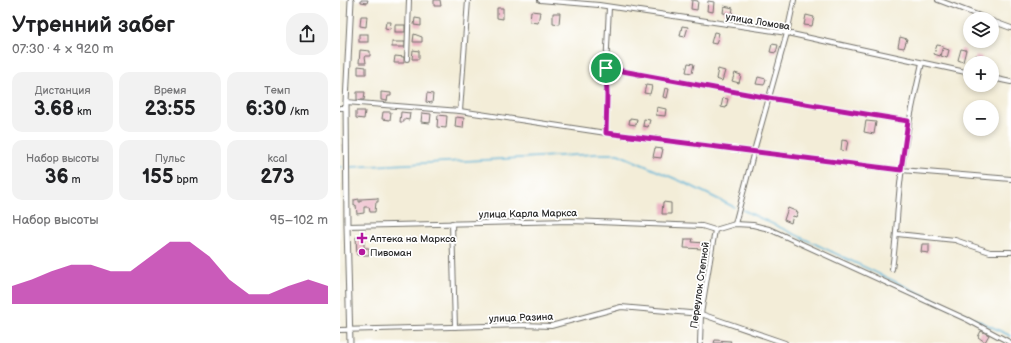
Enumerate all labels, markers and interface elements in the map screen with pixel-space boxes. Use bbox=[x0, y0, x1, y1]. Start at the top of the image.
street label: улица Ломова bbox=[725, 11, 791, 33]
text: Утренний забег bbox=[12, 12, 175, 39]
map controls bbox=[963, 12, 999, 136]
button: layers bbox=[963, 12, 999, 48]
button: share bbox=[286, 13, 328, 55]
text: 07:30 · 4 × 920 m bbox=[12, 41, 113, 57]
pin bbox=[589, 51, 623, 85]
button: + bbox=[963, 56, 999, 92]
icon: arrive bbox=[595, 57, 617, 79]
text: Дистанция bbox=[35, 84, 91, 97]
text: Время bbox=[154, 84, 186, 97]
text: Темп bbox=[264, 84, 290, 97]
text: 3.68 bbox=[34, 97, 74, 121]
text: 23:55 bbox=[144, 97, 196, 121]
text: 6:30 bbox=[246, 97, 287, 121]
button: − bbox=[963, 100, 999, 136]
text: km bbox=[74, 105, 92, 118]
text: /km bbox=[287, 105, 309, 118]
text: Набор высоты bbox=[26, 152, 99, 165]
text: Пульс bbox=[155, 152, 185, 165]
text: kcal bbox=[267, 152, 287, 165]
text: 36 bbox=[45, 165, 69, 189]
text: 155 bbox=[142, 165, 173, 189]
text: 273 bbox=[260, 165, 294, 189]
text: m bbox=[69, 173, 81, 186]
text: bpm bbox=[173, 173, 198, 186]
street label: улица Карла Маркса bbox=[479, 207, 577, 221]
text: Набор высоты bbox=[12, 212, 99, 228]
text: 95–102 m bbox=[270, 212, 328, 228]
marker: Аптека на Маркса bbox=[357, 233, 367, 243]
place label: Аптека на Маркса bbox=[369, 233, 456, 245]
street label: Переулок Степной bbox=[688, 241, 712, 329]
marker: Пивоман bbox=[357, 247, 367, 257]
place label: Пивоман bbox=[370, 247, 412, 259]
street label: улица Разина bbox=[489, 311, 554, 325]

